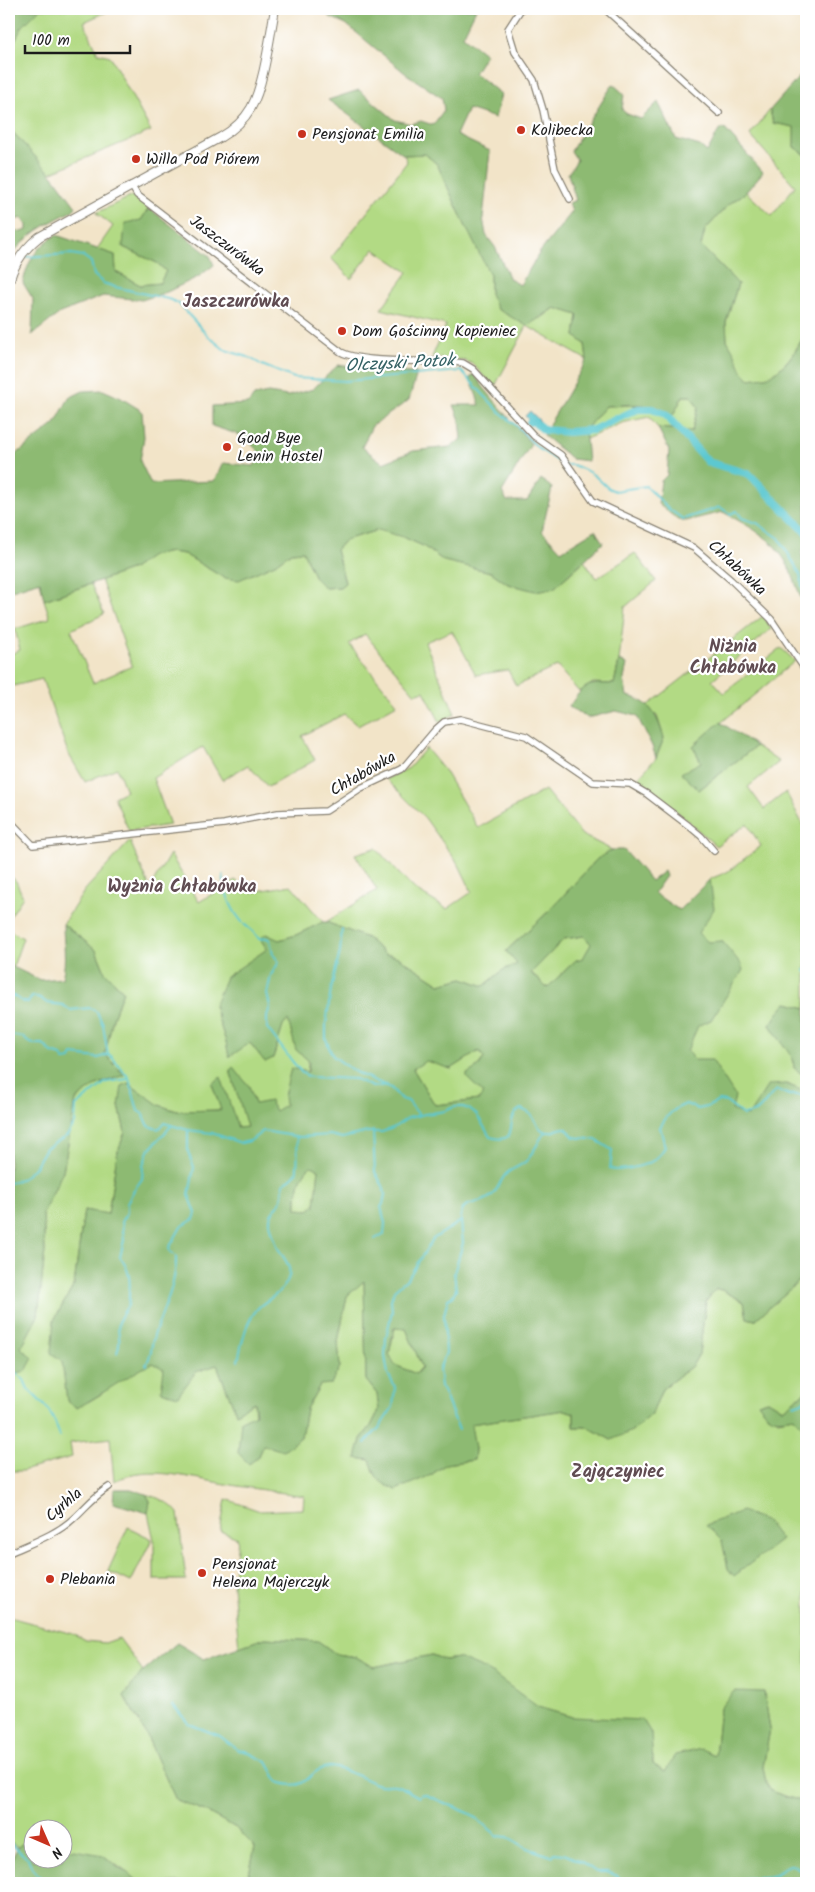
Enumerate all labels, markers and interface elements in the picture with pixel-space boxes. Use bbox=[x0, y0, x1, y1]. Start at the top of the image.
scale bar bbox=[25, 22, 130, 54]
text: 100 m bbox=[32, 29, 70, 53]
place label: Kolibecka bbox=[531, 118, 593, 143]
place label: Pensjonat Emilia bbox=[312, 122, 424, 147]
marker: Kolibecka bbox=[515, 124, 527, 136]
marker: Pensjonat Emilia bbox=[296, 128, 308, 140]
place label: Willa Pod Piórem bbox=[146, 147, 260, 172]
marker: Willa Pod Piórem bbox=[130, 153, 142, 165]
street label: Jaszczurówka bbox=[184, 209, 270, 283]
district label: Jaszczurówka bbox=[183, 288, 289, 317]
place label: Dom Gościnny Kopieniec bbox=[352, 319, 516, 344]
marker: Dom Gościnny Kopieniec bbox=[336, 325, 348, 337]
water label: Olczyski Potok bbox=[345, 347, 458, 381]
place label: Good Bye Lenin Hostel bbox=[237, 426, 322, 469]
marker: Good Bye Lenin Hostel bbox=[221, 441, 233, 453]
street label: Chłabówka bbox=[702, 534, 772, 602]
district label: Niżnia Chłabówka bbox=[690, 633, 776, 683]
street label: Chłabówka bbox=[325, 745, 401, 803]
district label: Wyżnia Chłabówka bbox=[107, 873, 257, 902]
district label: Zajączyniec bbox=[571, 1458, 665, 1487]
street label: Cyrhla bbox=[40, 1482, 88, 1528]
place label: Pensjonat Helena Majerczyk bbox=[212, 1552, 330, 1595]
place label: Plebania bbox=[60, 1567, 116, 1592]
marker: Pensjonat Helena Majerczyk bbox=[196, 1567, 208, 1579]
marker: Plebania bbox=[44, 1573, 56, 1585]
north arrow bbox=[22, 1820, 72, 1870]
text: N bbox=[45, 1842, 67, 1864]

